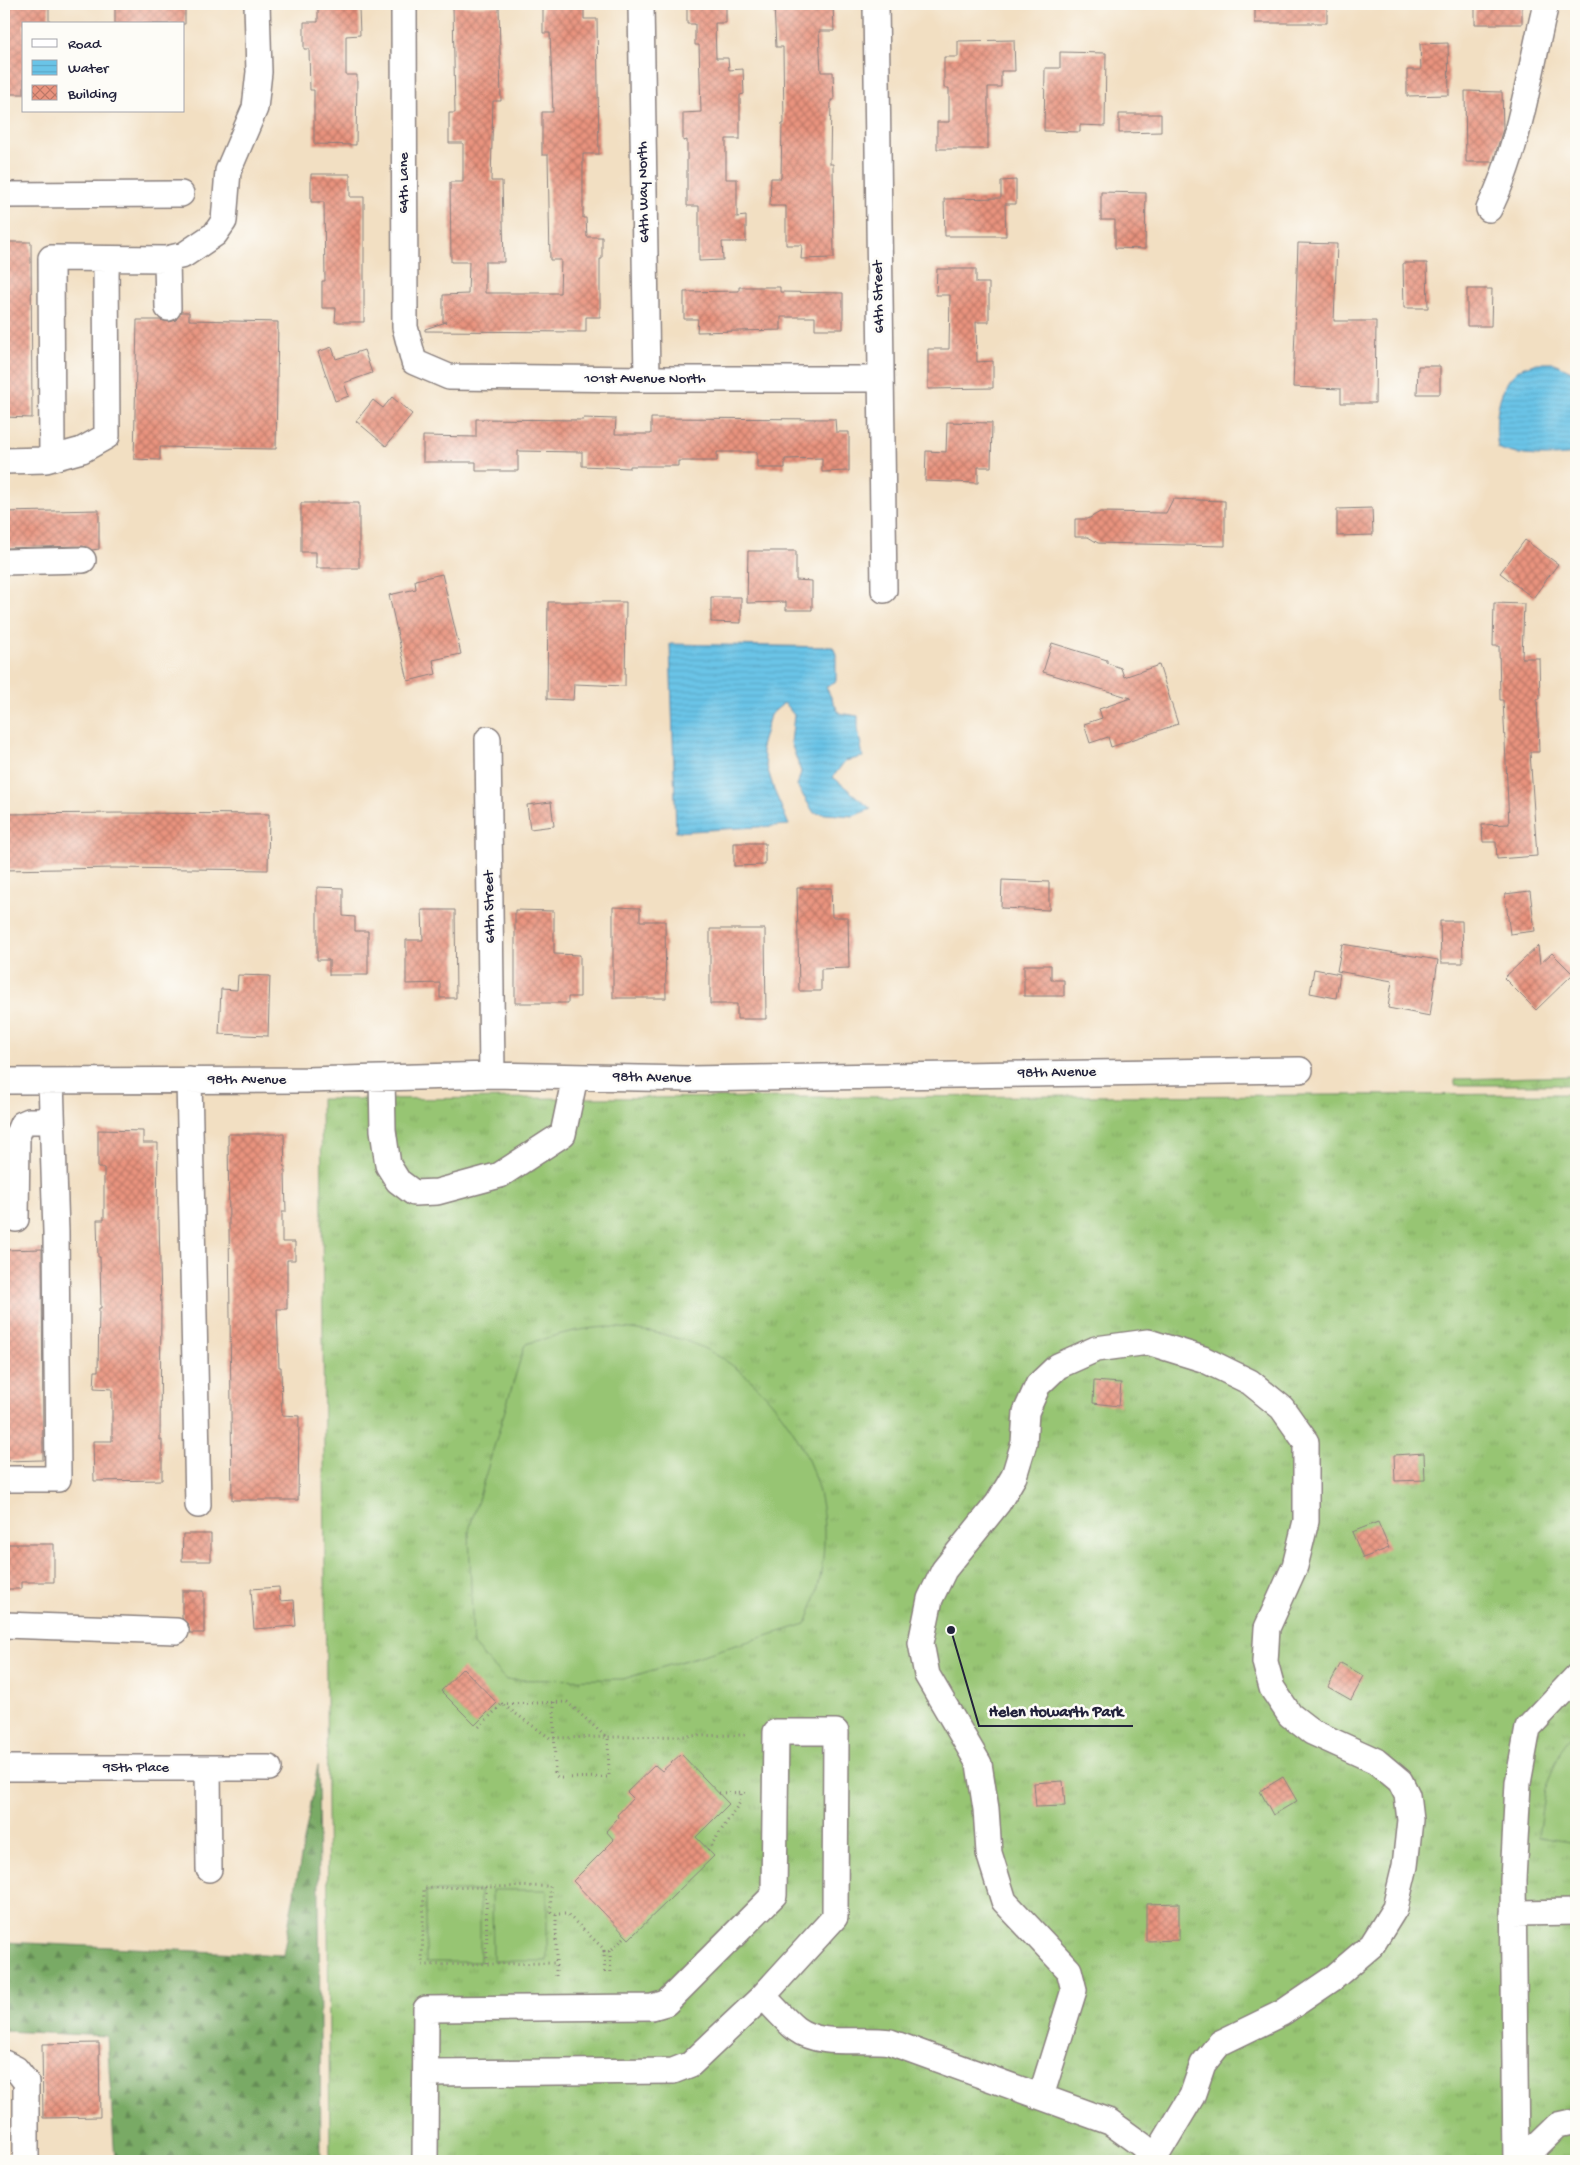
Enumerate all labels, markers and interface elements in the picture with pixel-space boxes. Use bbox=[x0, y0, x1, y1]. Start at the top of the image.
legend bbox=[22, 22, 185, 112]
text: Road bbox=[68, 36, 102, 54]
text: Water bbox=[68, 60, 110, 78]
text: Building bbox=[67, 86, 117, 104]
street label: 64th Way North bbox=[634, 141, 654, 243]
street label: 64th Lane bbox=[395, 152, 413, 214]
street label: 64th Street bbox=[869, 259, 889, 333]
street label: 101st Avenue North bbox=[583, 370, 706, 388]
street label: 64th Street bbox=[480, 869, 500, 943]
street label: 98th Avenue bbox=[1017, 1063, 1097, 1083]
street label: 98th Avenue bbox=[612, 1068, 692, 1088]
street label: 98th Avenue bbox=[207, 1071, 287, 1089]
callout: Helen Howarth Park bbox=[979, 1695, 1133, 1726]
text: Helen Howarth Park bbox=[989, 1704, 1125, 1723]
street label: 95th Place bbox=[102, 1759, 169, 1777]

